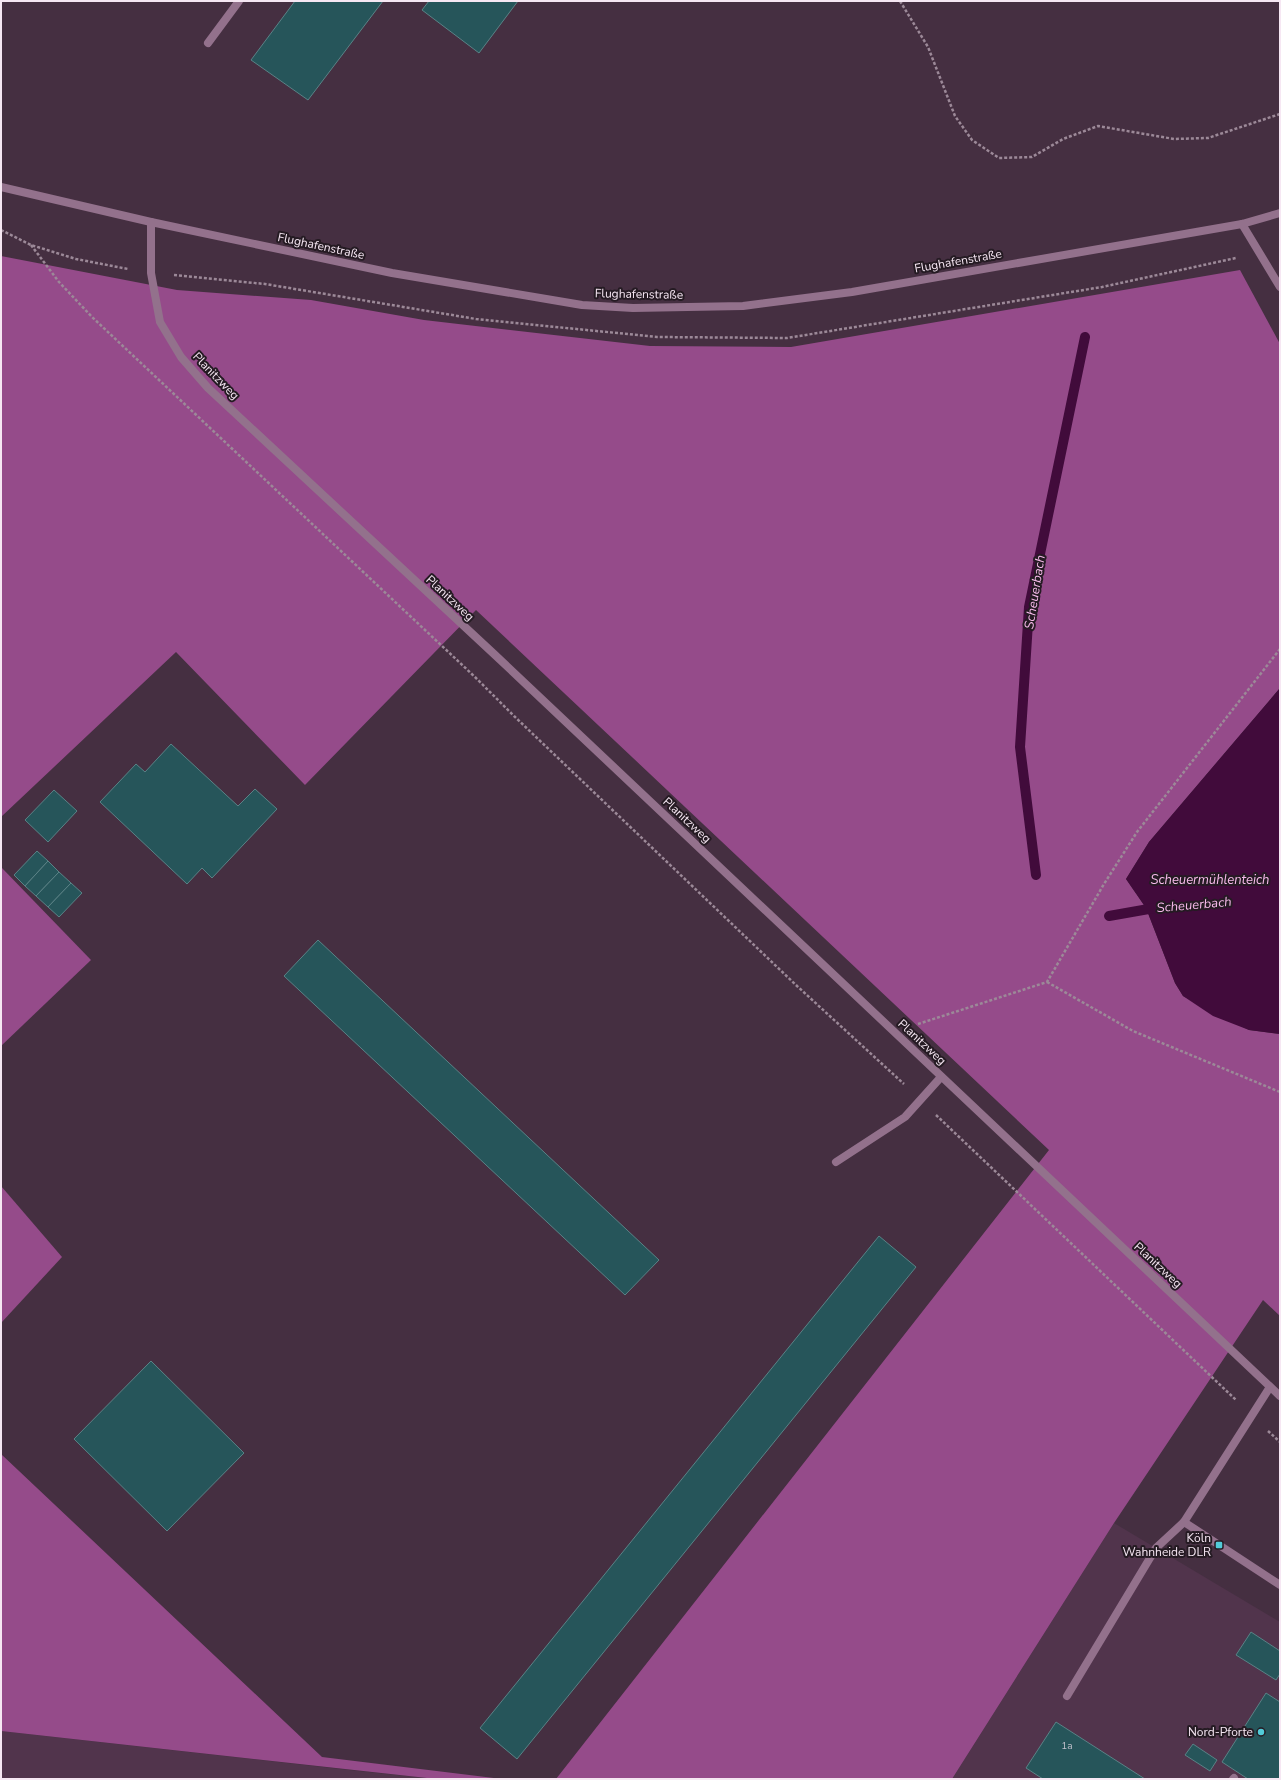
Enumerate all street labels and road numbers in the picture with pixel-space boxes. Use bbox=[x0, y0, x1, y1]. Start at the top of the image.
street label: Flughafenstraße bbox=[276, 229, 366, 263]
street label: Flughafenstraße bbox=[913, 245, 1003, 277]
street label: Flughafenstraße bbox=[595, 285, 683, 303]
street label: Planitzweg bbox=[189, 349, 243, 403]
street label: Planitzweg bbox=[423, 572, 477, 624]
street label: Planitzweg bbox=[660, 794, 714, 846]
street label: Planitzweg bbox=[895, 1016, 949, 1068]
street label: Planitzweg bbox=[1131, 1239, 1185, 1291]

